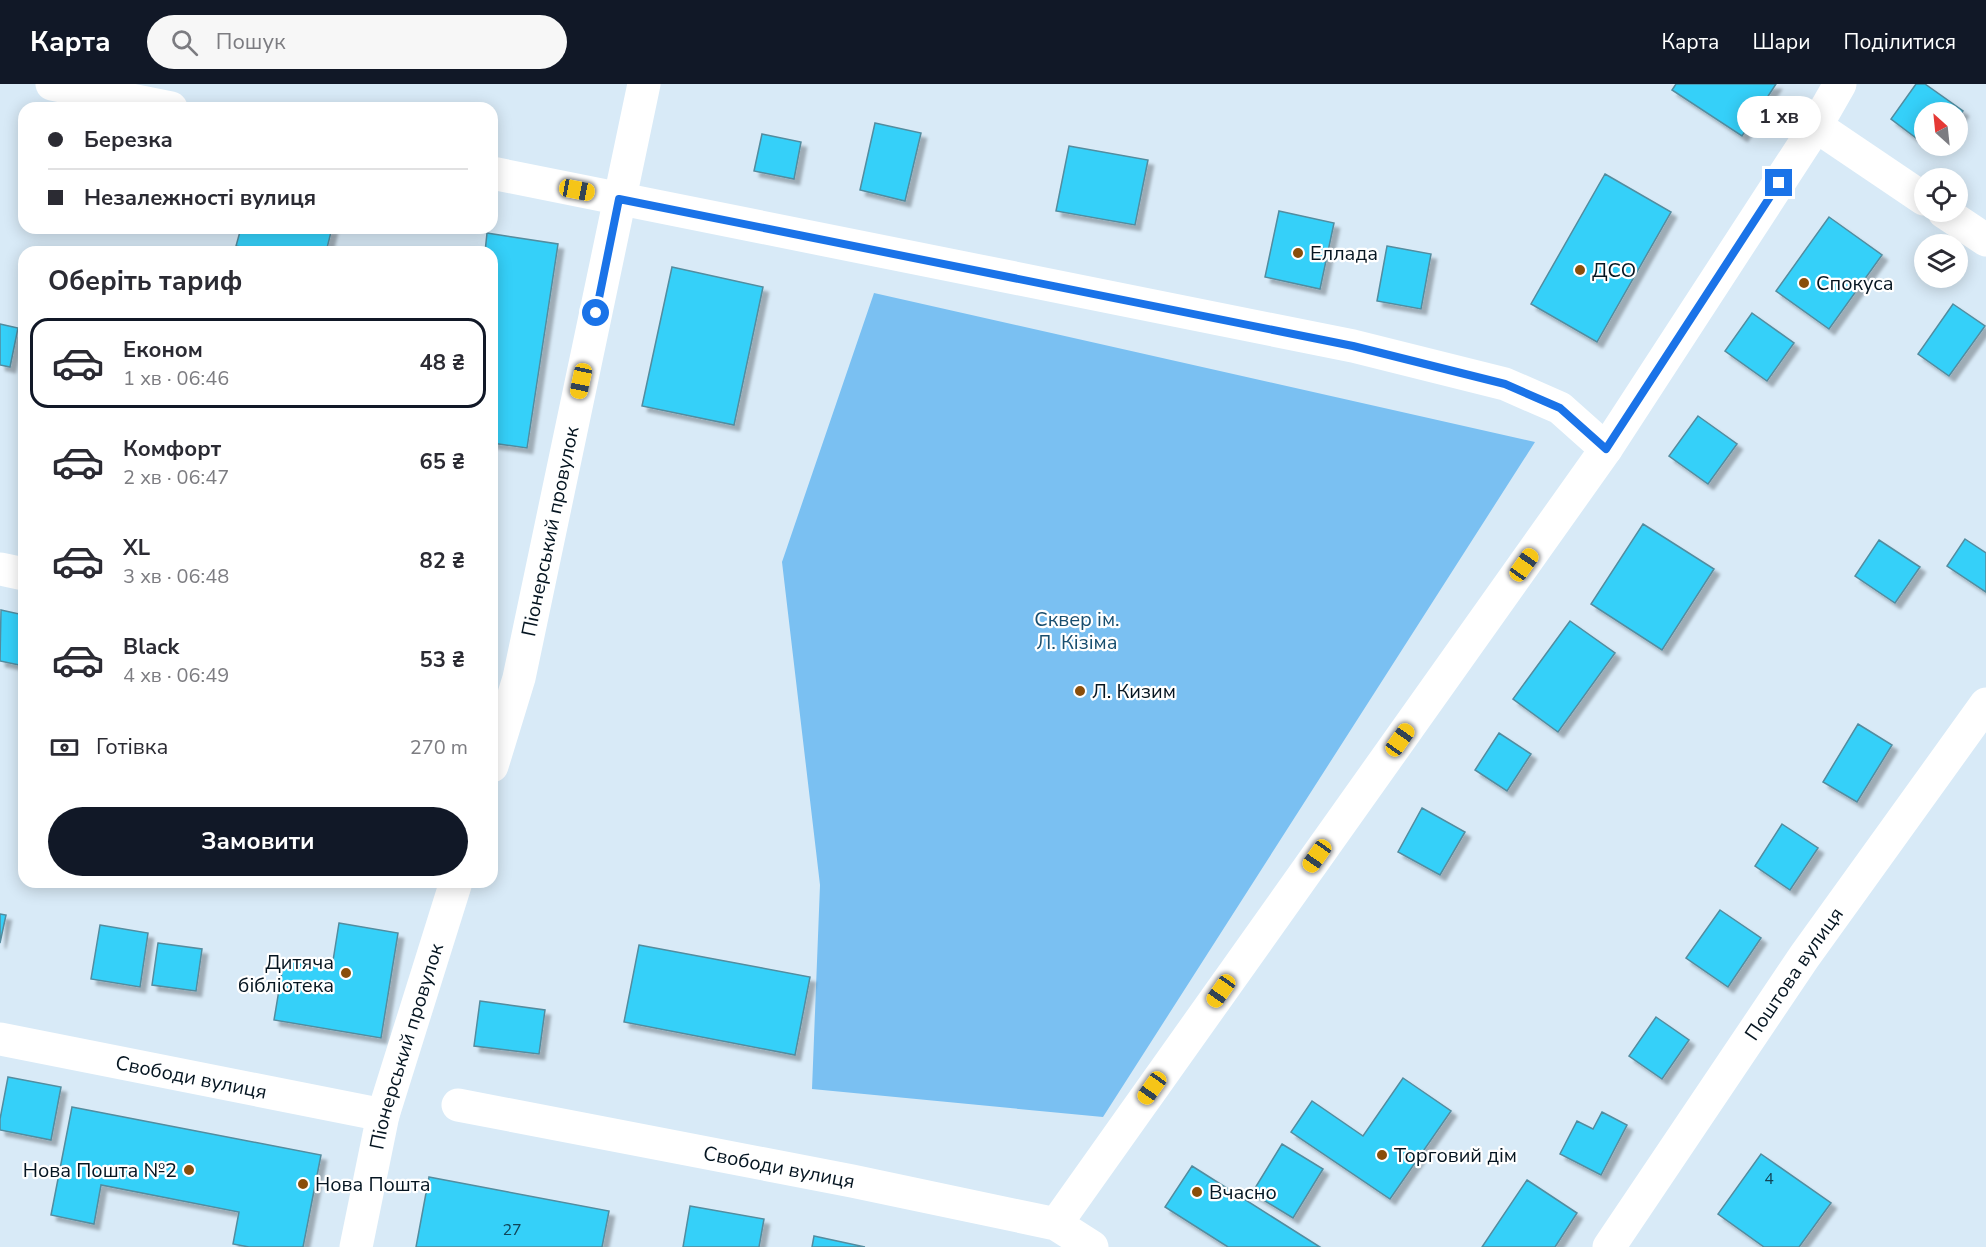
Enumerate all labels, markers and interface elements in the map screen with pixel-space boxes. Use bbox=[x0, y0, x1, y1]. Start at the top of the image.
search box bbox=[147, 15, 567, 69]
text: Карта bbox=[30, 23, 111, 61]
icon: search bbox=[168, 26, 201, 59]
text: Пошук bbox=[216, 27, 286, 57]
text: Карта bbox=[1662, 28, 1719, 56]
text: Шари bbox=[1752, 28, 1811, 56]
text: Поділитися bbox=[1844, 28, 1956, 56]
callout: 1 хв bbox=[1737, 96, 1821, 138]
north arrow bbox=[1914, 102, 1968, 156]
map controls bbox=[1914, 102, 1968, 288]
text: 1 хв bbox=[1759, 103, 1799, 130]
text: Березка bbox=[84, 125, 173, 155]
button: locate bbox=[1914, 168, 1968, 222]
route end bbox=[1765, 169, 1792, 196]
car bbox=[558, 178, 596, 202]
text: Незалежності вулиця bbox=[84, 183, 316, 213]
button: layers bbox=[1914, 234, 1968, 288]
place label: Еллада bbox=[1310, 240, 1378, 267]
marker: Еллада bbox=[1291, 246, 1305, 260]
place label: ДСО bbox=[1592, 257, 1636, 284]
text: Оберіть тариф bbox=[48, 263, 242, 300]
marker: ДСО bbox=[1573, 263, 1587, 277]
place label: Спокуса bbox=[1816, 270, 1894, 297]
marker: Спокуса bbox=[1797, 276, 1811, 290]
route start bbox=[582, 299, 609, 326]
text: Економ bbox=[123, 335, 203, 365]
icon: car bbox=[51, 336, 105, 390]
text: 48 ₴ bbox=[419, 348, 465, 378]
car bbox=[568, 362, 594, 400]
text: 1 хв · 06:46 bbox=[123, 365, 229, 392]
street label: Піонерський провулок bbox=[515, 423, 586, 639]
text: Комфорт bbox=[123, 434, 221, 464]
icon: car bbox=[51, 435, 105, 489]
text: 65 ₴ bbox=[419, 447, 465, 477]
text: 2 хв · 06:47 bbox=[123, 464, 229, 491]
text: XL bbox=[123, 533, 150, 563]
icon: car bbox=[51, 534, 105, 588]
car bbox=[1506, 545, 1542, 585]
text: 82 ₴ bbox=[419, 546, 465, 576]
text: 3 хв · 06:48 bbox=[123, 563, 229, 590]
park label: Сквер ім. Л. Кізіма bbox=[1034, 606, 1120, 656]
text: Black bbox=[123, 632, 179, 662]
icon: car bbox=[51, 633, 105, 687]
text: 53 ₴ bbox=[419, 645, 465, 675]
text: 4 хв · 06:49 bbox=[123, 662, 229, 689]
place label: Л. Кизим bbox=[1092, 678, 1176, 705]
marker: Л. Кизим bbox=[1073, 684, 1087, 698]
car bbox=[1382, 720, 1418, 760]
icon: cash bbox=[48, 731, 81, 764]
text: Готівка bbox=[96, 732, 168, 762]
text: 270 m bbox=[410, 734, 468, 761]
button: Замовити bbox=[48, 807, 468, 876]
car bbox=[1299, 836, 1335, 876]
street label: Поштова вулиця bbox=[1739, 902, 1850, 1046]
street label: Піонерський провулок bbox=[363, 940, 450, 1152]
place label: Дитяча бібліотека bbox=[238, 949, 334, 999]
marker: Дитяча бібліотека bbox=[339, 966, 353, 980]
car bbox=[1203, 971, 1239, 1011]
street label: Свободи вулиця bbox=[113, 1049, 269, 1106]
car bbox=[1134, 1068, 1170, 1108]
street label: Свободи вулиця bbox=[701, 1140, 857, 1195]
place label: Торговий дім bbox=[1394, 1142, 1517, 1169]
marker: Торговий дім bbox=[1375, 1148, 1389, 1162]
place label: Нова Пошта №2 bbox=[23, 1157, 177, 1184]
marker: Нова Пошта №2 bbox=[182, 1163, 196, 1177]
house number: 4 bbox=[1764, 1168, 1774, 1190]
place label: Нова Пошта bbox=[315, 1171, 430, 1198]
marker: Нова Пошта bbox=[296, 1177, 310, 1191]
place label: Вчасно bbox=[1209, 1179, 1277, 1206]
marker: Вчасно bbox=[1190, 1185, 1204, 1199]
house number: 27 bbox=[502, 1219, 522, 1241]

